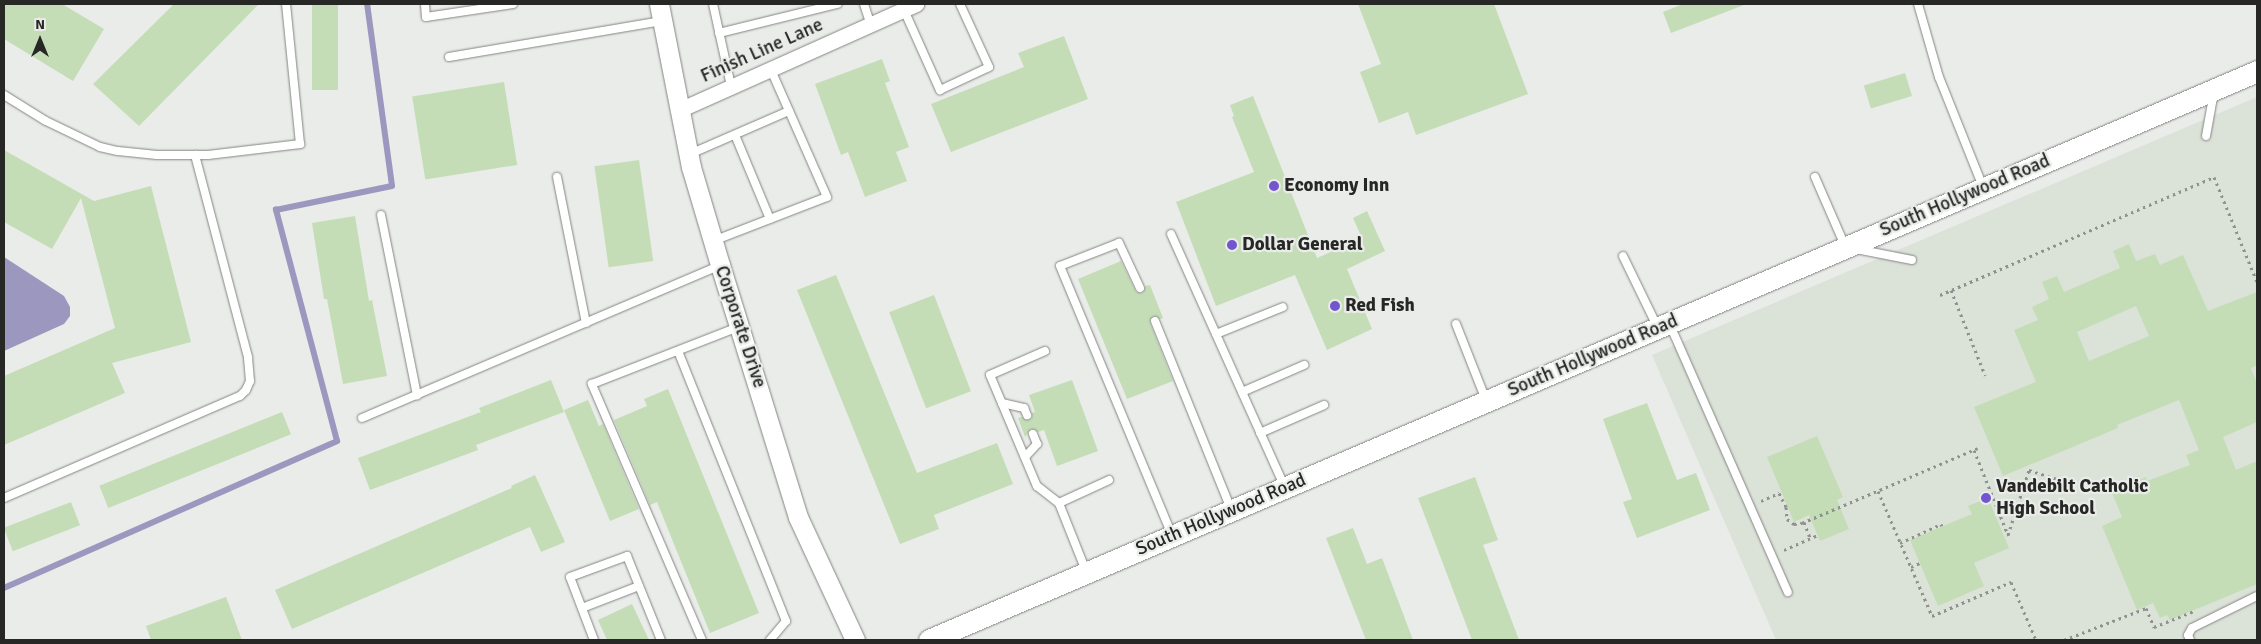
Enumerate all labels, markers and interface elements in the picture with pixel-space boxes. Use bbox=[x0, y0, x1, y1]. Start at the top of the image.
street label: Finish Line Lane bbox=[697, 14, 827, 88]
north arrow bbox=[15, 15, 65, 65]
text: N bbox=[35, 16, 45, 33]
street label: South Hollywood Road bbox=[1877, 150, 2053, 242]
place label: Economy Inn bbox=[1284, 175, 1389, 197]
marker: Economy Inn bbox=[1268, 180, 1280, 192]
place label: Dollar General bbox=[1242, 234, 1363, 256]
marker: Dollar General bbox=[1226, 239, 1238, 251]
street label: Corporate Drive bbox=[710, 263, 770, 391]
place label: Red Fish bbox=[1345, 295, 1415, 317]
marker: Red Fish bbox=[1329, 300, 1341, 312]
street label: South Hollywood Road bbox=[1505, 310, 1681, 402]
street label: South Hollywood Road bbox=[1133, 469, 1309, 561]
place label: Vandebilt Catholic High School bbox=[1996, 476, 2148, 520]
marker: Vandebilt Catholic High School bbox=[1980, 492, 1992, 504]

